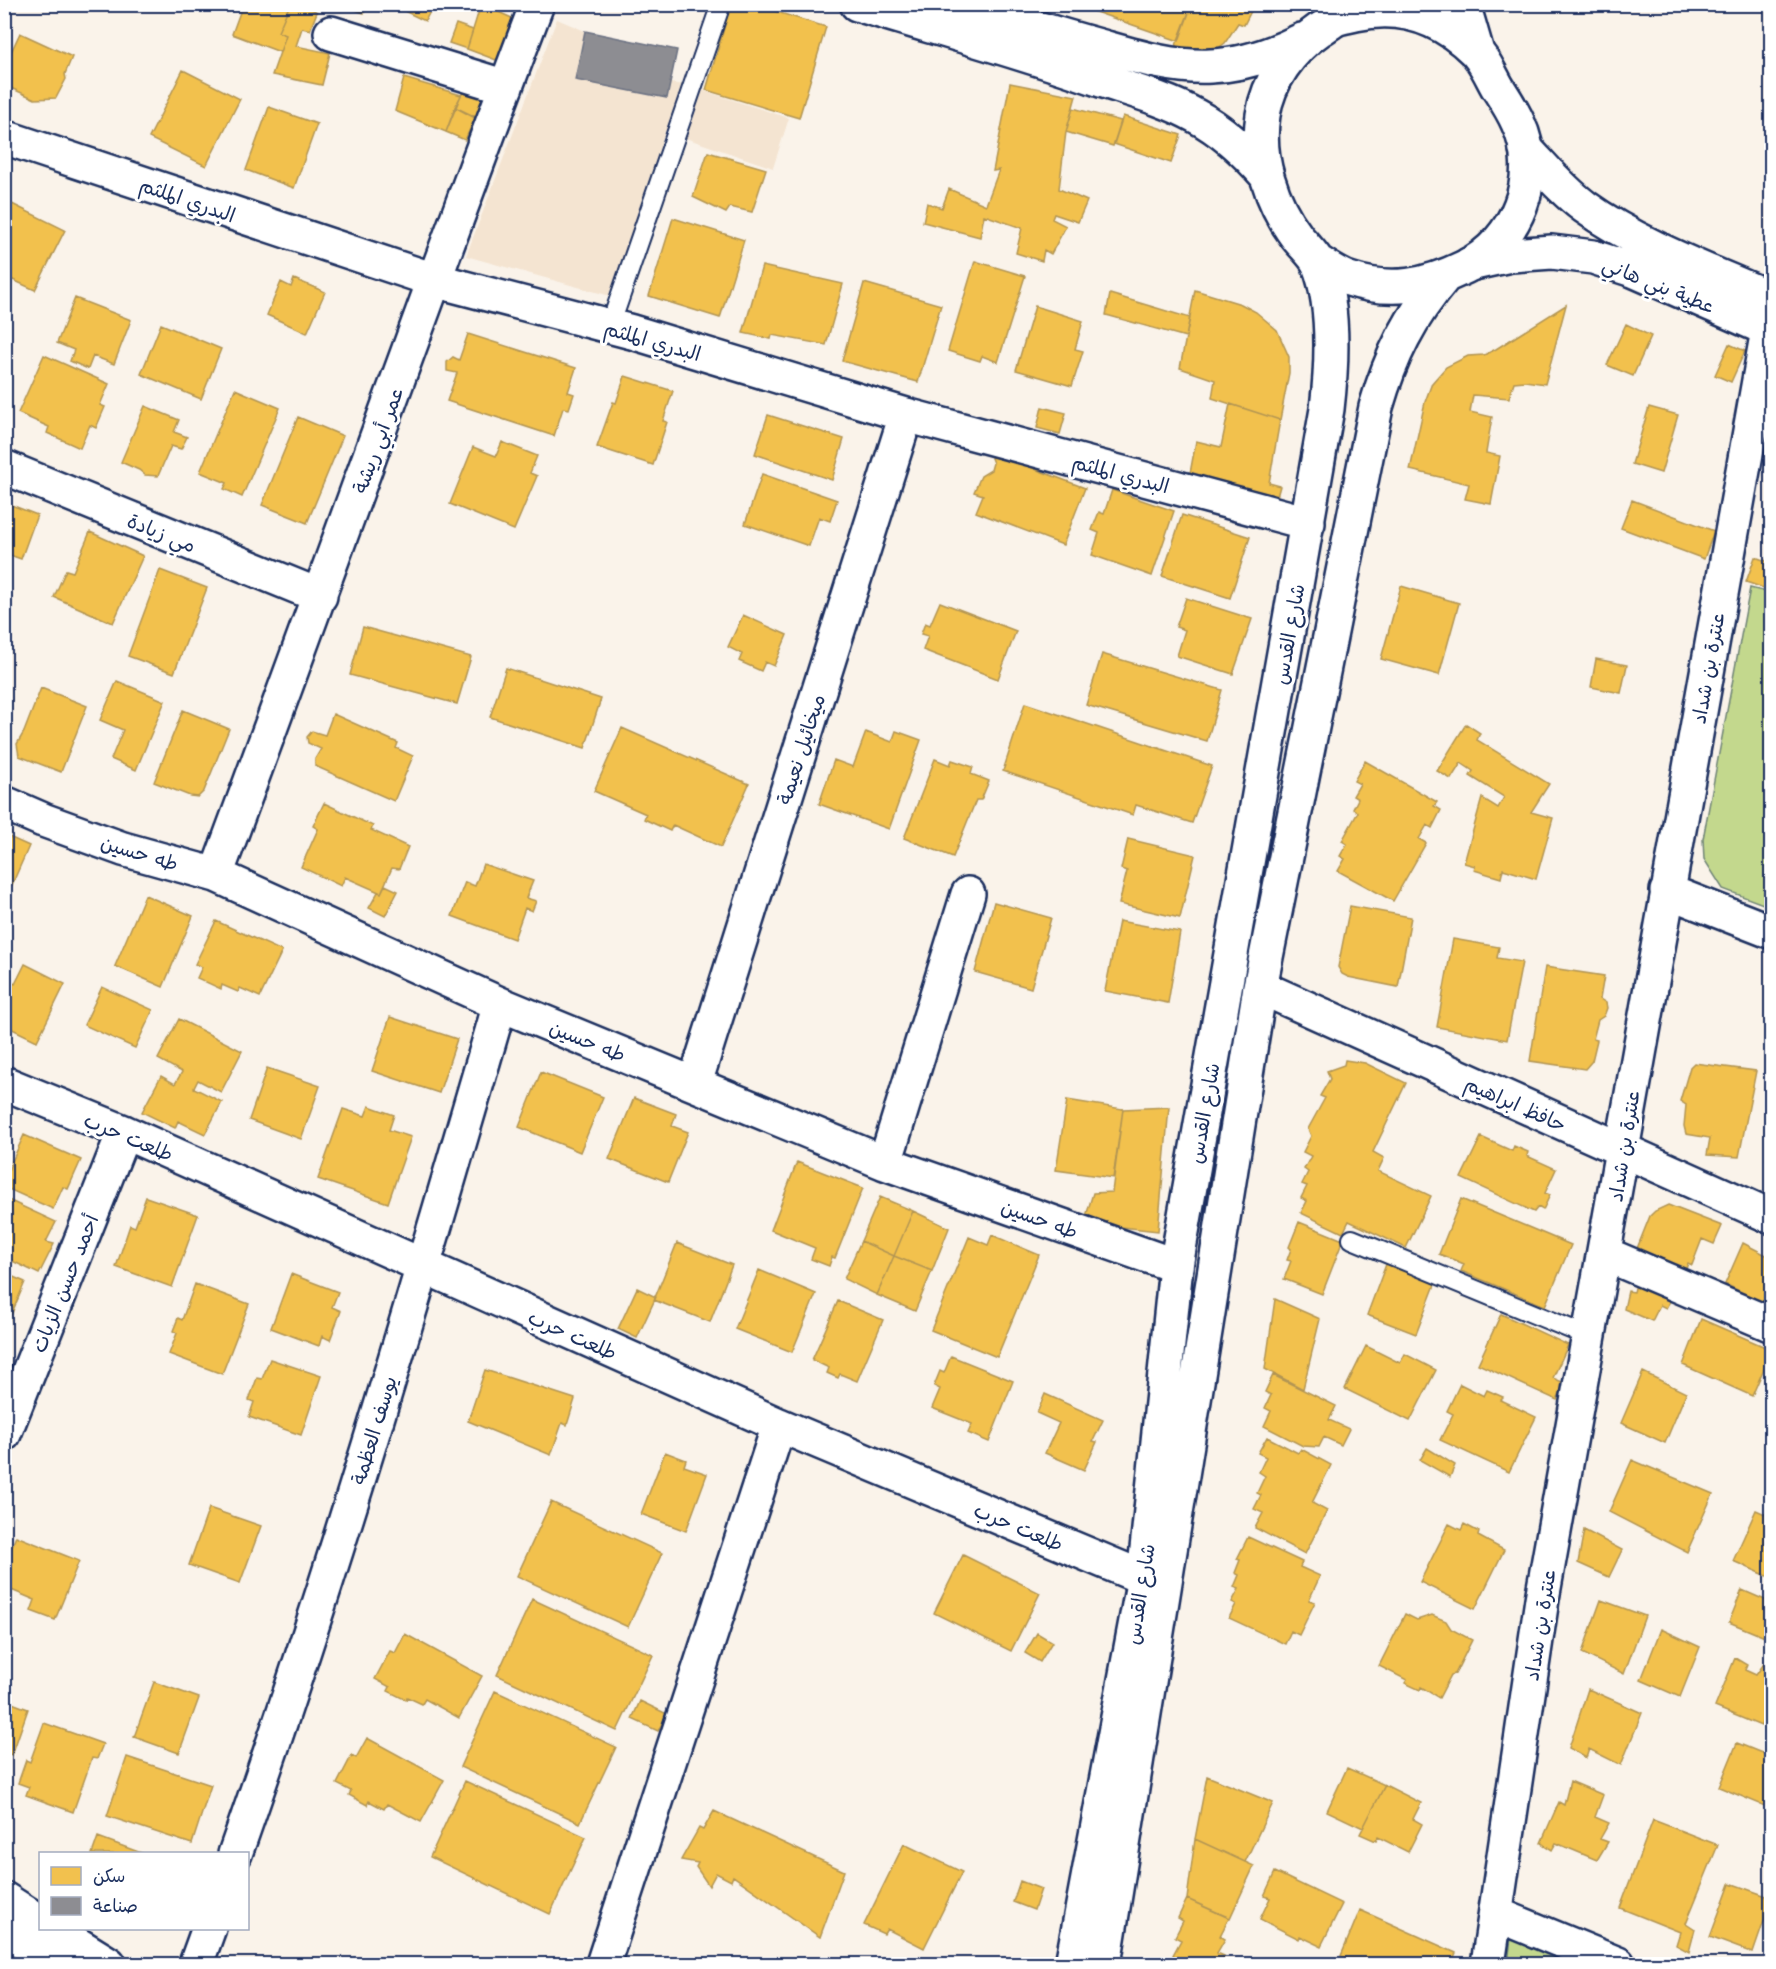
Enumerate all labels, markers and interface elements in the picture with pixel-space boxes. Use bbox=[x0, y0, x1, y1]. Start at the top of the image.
street label: البدري الملثم bbox=[136, 171, 239, 230]
street label: عطية بني هاني bbox=[1597, 250, 1719, 324]
street label: البدري الملثم bbox=[601, 314, 704, 369]
street label: عمر أبي ريشة bbox=[346, 383, 414, 499]
street label: البدري الملثم bbox=[1069, 448, 1172, 501]
street label: مي زيادة bbox=[122, 506, 200, 563]
street label: شارع القدس bbox=[1266, 582, 1312, 687]
street label: عنترة بن شداد bbox=[1684, 610, 1730, 726]
street label: ميخائيل نعيمة bbox=[770, 691, 830, 807]
street label: طه حسين bbox=[98, 828, 182, 876]
street label: طه حسين bbox=[546, 1013, 630, 1067]
street label: شارع القدس bbox=[1181, 1061, 1227, 1166]
street label: حافظ ابراهيم bbox=[1460, 1069, 1571, 1140]
street label: عنترة بن شداد bbox=[1601, 1088, 1645, 1204]
street label: طلعت حرب bbox=[80, 1106, 178, 1166]
street label: طه حسين bbox=[998, 1192, 1082, 1244]
street label: أحمد حسن الزيات bbox=[24, 1210, 104, 1356]
street label: طلعت حرب bbox=[524, 1303, 622, 1365]
street label: يوسف العظمة bbox=[344, 1373, 402, 1487]
street label: طلعت حرب bbox=[970, 1496, 1068, 1556]
street label: شارع القدس bbox=[1118, 1542, 1162, 1647]
street label: عنترة بن شداد bbox=[1517, 1567, 1561, 1683]
legend bbox=[39, 1852, 249, 1930]
text: سكن bbox=[93, 1863, 125, 1887]
text: صناعة bbox=[93, 1893, 138, 1917]

